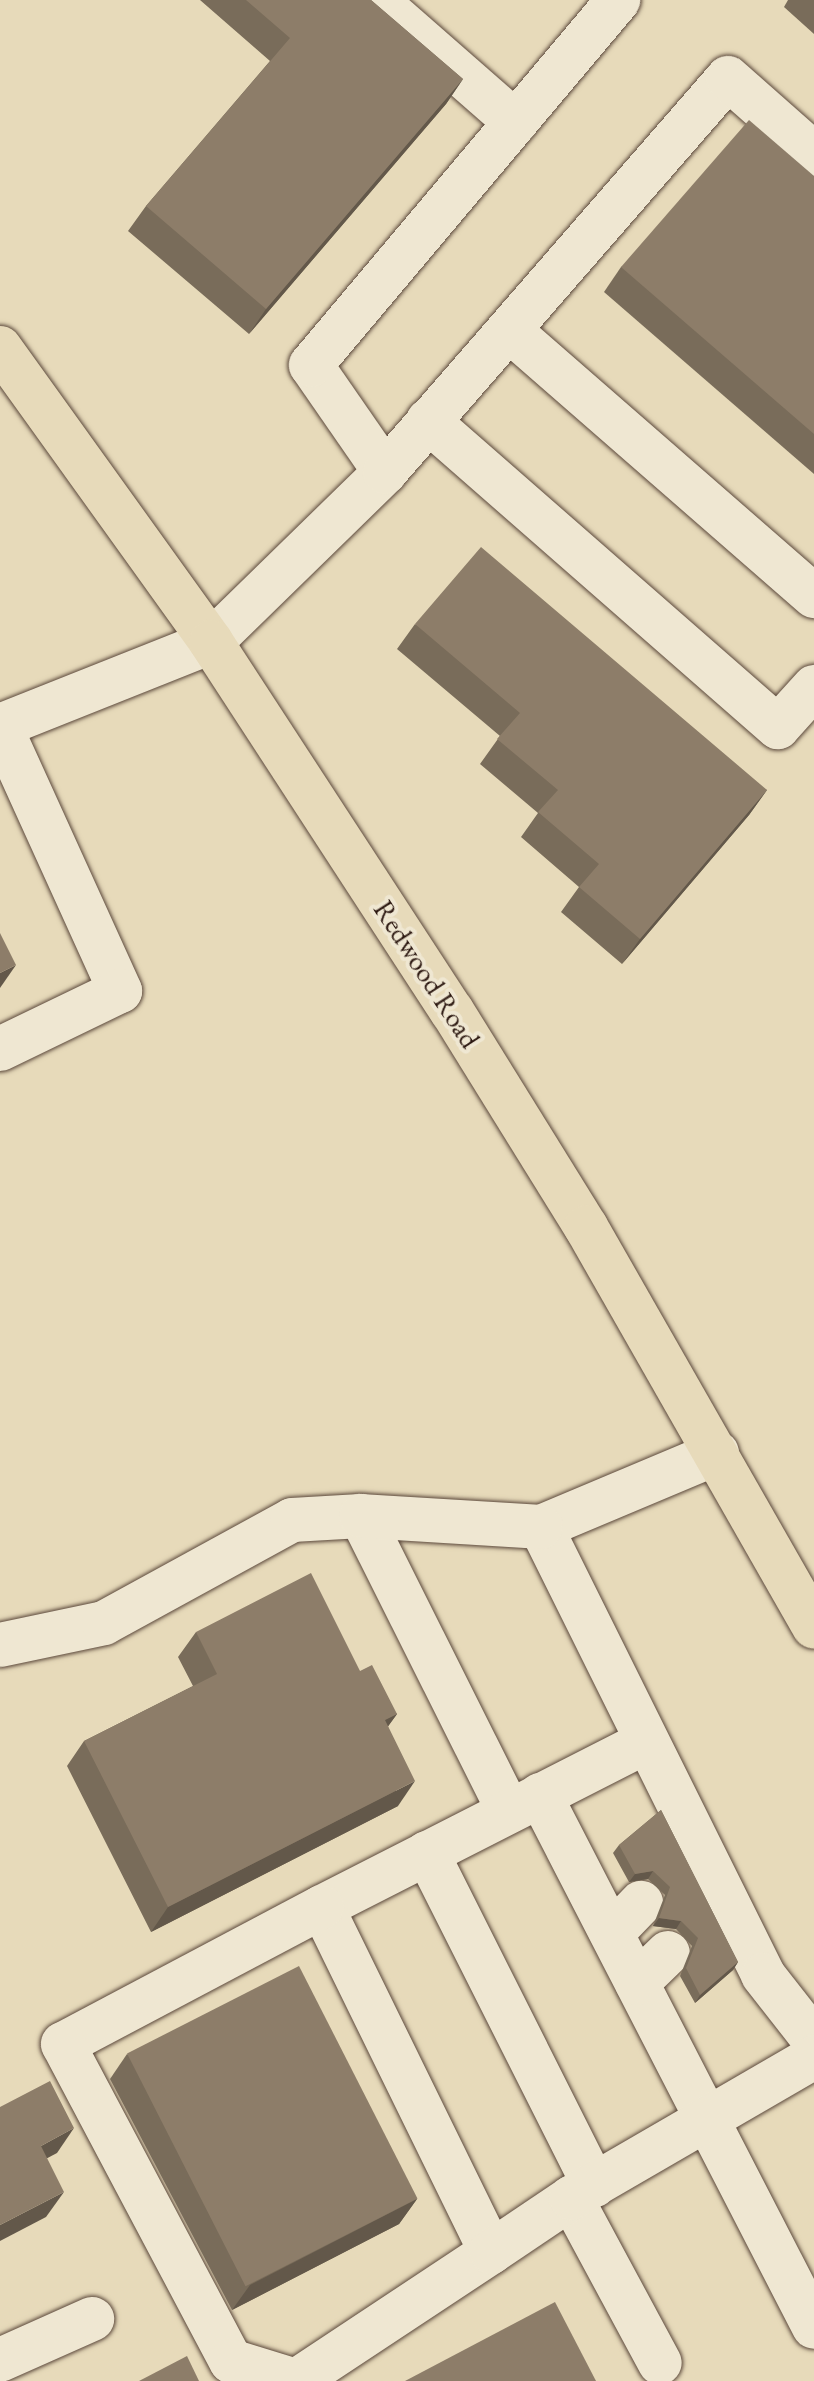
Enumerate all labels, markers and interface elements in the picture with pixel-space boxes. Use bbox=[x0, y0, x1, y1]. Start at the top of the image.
street label: Redwood Road bbox=[367, 894, 487, 1054]

